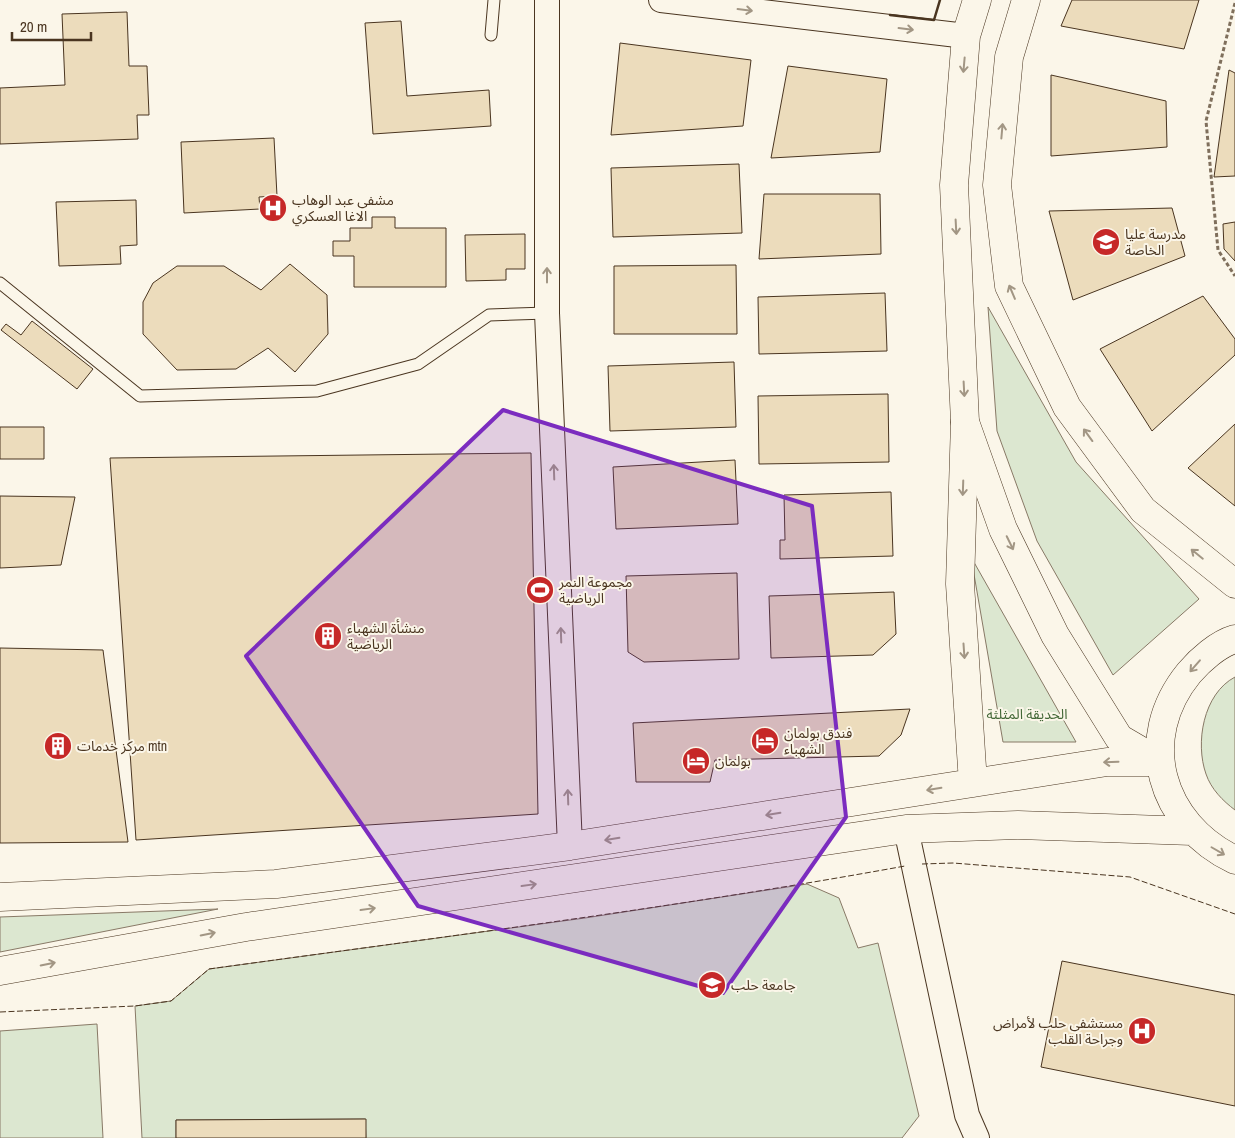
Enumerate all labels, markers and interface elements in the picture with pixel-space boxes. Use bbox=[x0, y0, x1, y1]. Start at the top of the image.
one-way arrow bbox=[736, 5, 752, 15]
scale bar bbox=[12, 10, 91, 42]
text: 20 m bbox=[20, 16, 47, 37]
one-way arrow bbox=[898, 24, 914, 34]
one-way arrow bbox=[959, 56, 969, 72]
one-way arrow bbox=[997, 123, 1007, 139]
place label: مشفى عبد الوهاب الاغا العسكري bbox=[292, 191, 394, 227]
hospital icon: مشفى عبد الوهاب الاغا العسكري bbox=[258, 193, 288, 223]
one-way arrow bbox=[952, 218, 961, 234]
place label: مدرسة عليا الخاصة bbox=[1125, 225, 1186, 259]
school or university icon: مدرسة عليا الخاصة bbox=[1091, 227, 1121, 257]
one-way arrow bbox=[542, 267, 552, 284]
one-way arrow bbox=[1007, 285, 1017, 300]
one-way arrow bbox=[959, 381, 968, 397]
one-way arrow bbox=[1083, 428, 1093, 442]
one-way arrow bbox=[549, 465, 559, 481]
one-way arrow bbox=[958, 480, 968, 496]
one-way arrow bbox=[1006, 535, 1015, 550]
one-way arrow bbox=[1190, 548, 1203, 559]
place label: مجموعة النمر الرياضية bbox=[558, 573, 632, 607]
sports icon: مجموعة النمر الرياضية bbox=[525, 575, 555, 605]
place label: منشأة الشهباء الرياضية bbox=[347, 619, 425, 653]
building icon: منشأة الشهباء الرياضية bbox=[313, 621, 343, 651]
one-way arrow bbox=[556, 627, 565, 643]
one-way arrow bbox=[960, 642, 969, 658]
one-way arrow bbox=[1189, 660, 1201, 673]
park label: الحديقة المثلثة bbox=[987, 705, 1067, 723]
place label: فندق بولمان الشهباء bbox=[784, 724, 852, 758]
hotel icon: فندق بولمان الشهباء bbox=[750, 726, 780, 756]
building icon: مركز خدمات mtn bbox=[43, 731, 73, 761]
place label: مركز خدمات mtn bbox=[77, 737, 167, 755]
hotel icon: بولمان bbox=[681, 746, 711, 776]
place label: بولمان bbox=[715, 752, 751, 770]
one-way arrow bbox=[1104, 758, 1120, 767]
one-way arrow bbox=[926, 785, 942, 795]
one-way arrow bbox=[563, 789, 572, 805]
one-way arrow bbox=[765, 810, 781, 820]
one-way arrow bbox=[605, 834, 621, 844]
one-way arrow bbox=[1210, 846, 1224, 856]
one-way arrow bbox=[521, 880, 537, 890]
one-way arrow bbox=[360, 904, 376, 914]
one-way arrow bbox=[199, 929, 215, 938]
one-way arrow bbox=[40, 958, 56, 968]
school or university icon: جامعة حلب bbox=[697, 970, 727, 1000]
place label: جامعة حلب bbox=[731, 976, 796, 994]
place label: مستشفى حلب لأمراض وجراحة القلب bbox=[993, 1014, 1123, 1048]
hospital icon: مستشفى حلب لأمراض وجراحة القلب bbox=[1127, 1016, 1157, 1046]

